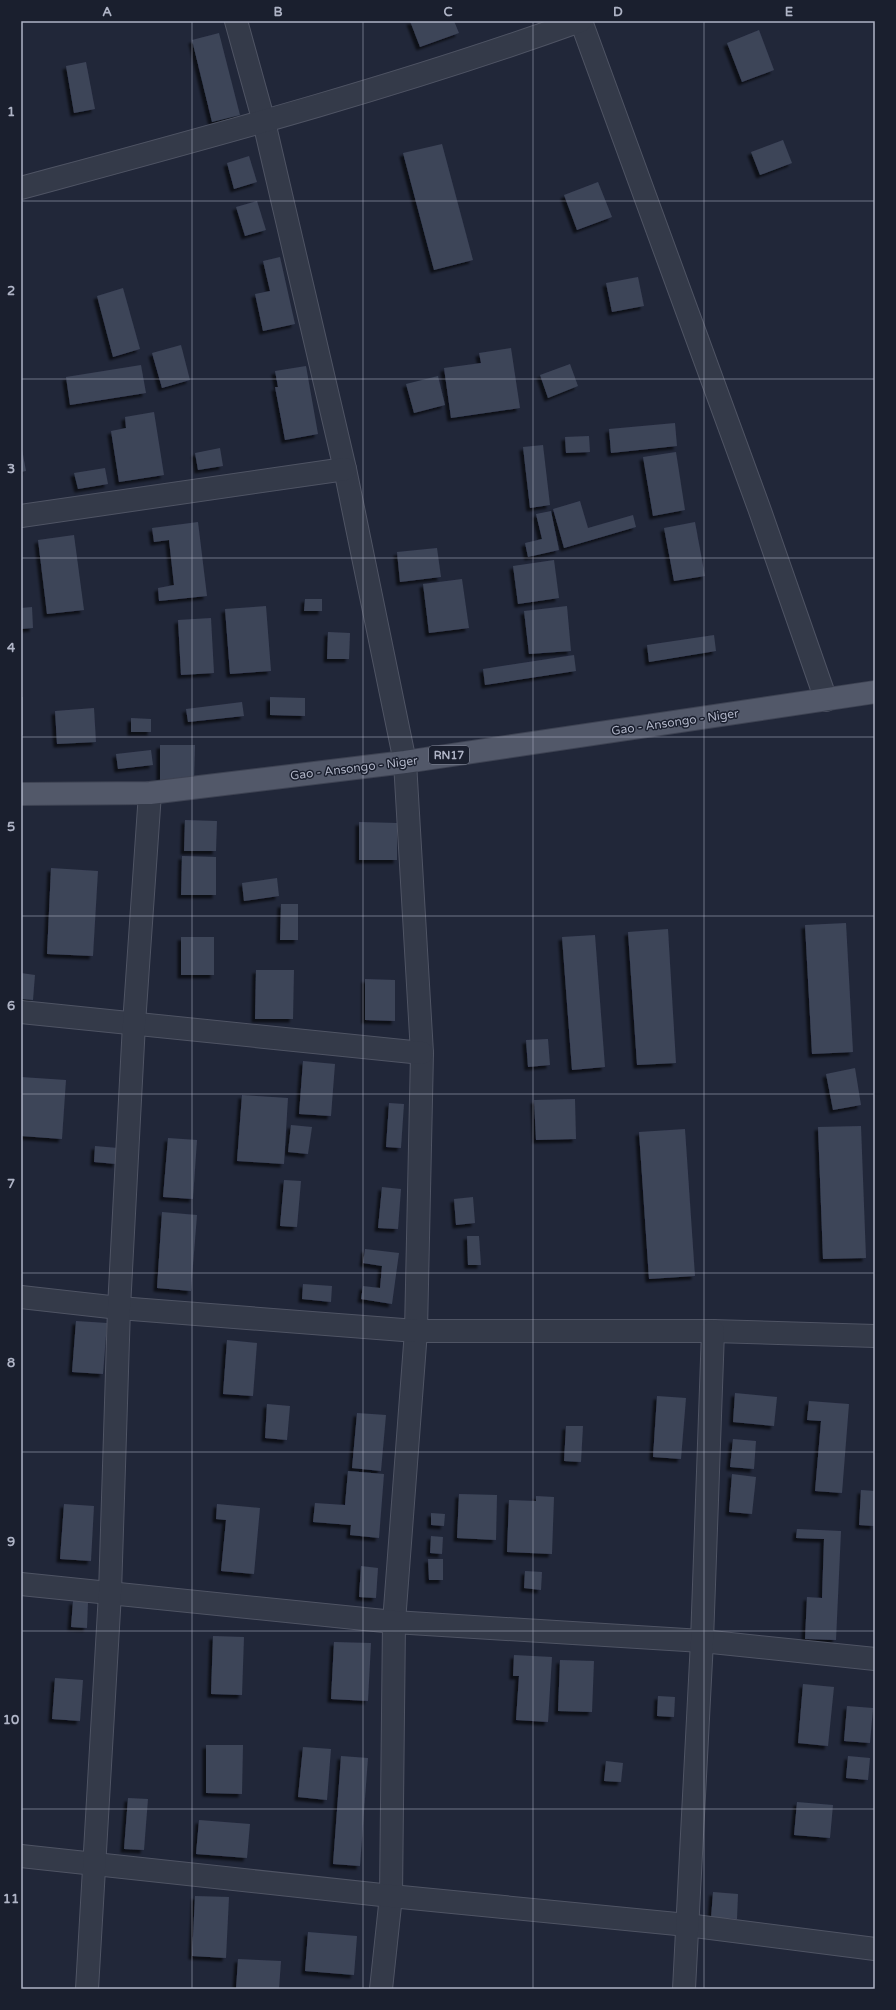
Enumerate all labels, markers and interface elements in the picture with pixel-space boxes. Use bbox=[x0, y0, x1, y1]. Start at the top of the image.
text: A bbox=[102, 4, 112, 20]
text: B bbox=[273, 4, 283, 20]
text: C bbox=[443, 4, 453, 20]
text: D bbox=[613, 4, 623, 20]
text: E bbox=[785, 4, 793, 20]
text: 1 bbox=[7, 104, 15, 120]
text: 2 bbox=[7, 283, 15, 299]
text: 3 bbox=[7, 461, 15, 477]
text: 4 bbox=[7, 640, 16, 656]
street label: Gao - Ansongo - Niger bbox=[611, 706, 740, 738]
road number: RN17 bbox=[429, 746, 469, 764]
street label: Gao - Ansongo - Niger bbox=[289, 753, 419, 783]
text: 5 bbox=[7, 819, 15, 835]
text: 6 bbox=[7, 998, 15, 1014]
text: 7 bbox=[7, 1176, 15, 1192]
text: 8 bbox=[7, 1355, 15, 1371]
text: 9 bbox=[7, 1534, 15, 1550]
text: 10 bbox=[3, 1712, 19, 1728]
text: 11 bbox=[3, 1891, 19, 1907]

